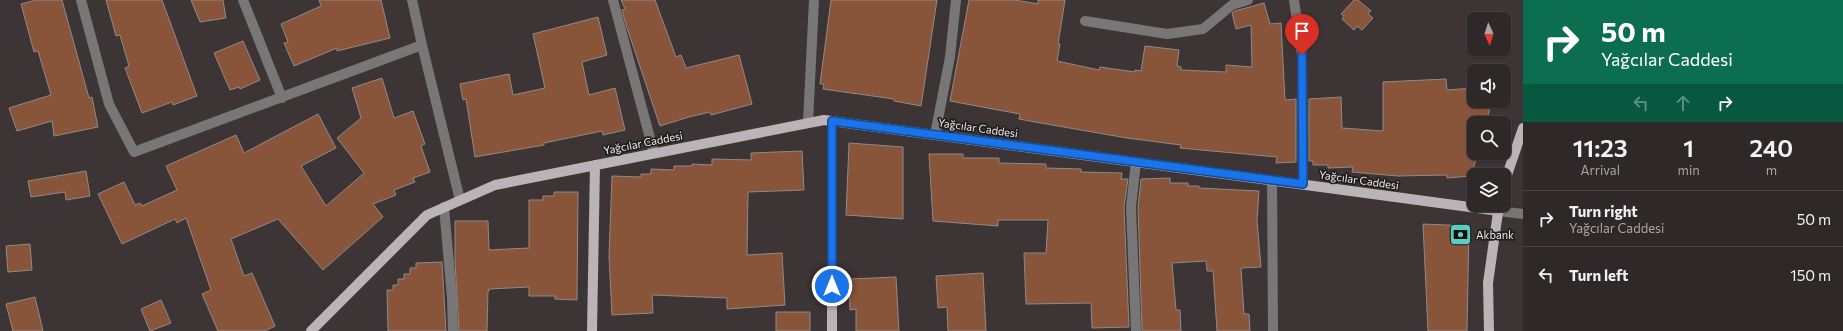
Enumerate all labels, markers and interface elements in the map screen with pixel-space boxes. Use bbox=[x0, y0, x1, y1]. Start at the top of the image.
north arrow bbox=[1467, 12, 1511, 56]
map controls bbox=[1467, 12, 1511, 212]
pin bbox=[1285, 14, 1319, 55]
text: 50 m bbox=[1601, 14, 1666, 48]
icon: right bbox=[1535, 16, 1587, 68]
icon: arrive bbox=[1291, 20, 1313, 42]
text: Yağcılar Caddesi bbox=[1601, 48, 1733, 70]
button: sound bbox=[1467, 64, 1511, 108]
icon: left bbox=[1630, 92, 1652, 114]
icon: ahead bbox=[1672, 92, 1694, 114]
icon: right bbox=[1714, 92, 1736, 114]
street label: Yağcılar Caddesi bbox=[937, 115, 1019, 140]
button: search bbox=[1467, 116, 1511, 160]
street label: Yağcılar Caddesi bbox=[602, 128, 684, 157]
text: 11:23 bbox=[1573, 133, 1628, 162]
text: 1 bbox=[1683, 133, 1694, 162]
text: 240 bbox=[1750, 133, 1793, 162]
text: Arrival bbox=[1581, 162, 1620, 178]
text: min bbox=[1678, 162, 1700, 178]
text: m bbox=[1766, 162, 1777, 178]
street label: Yağcılar Caddesi bbox=[1318, 167, 1400, 192]
button: layers bbox=[1467, 168, 1511, 212]
text: Turn right bbox=[1569, 202, 1638, 220]
icon: right bbox=[1535, 208, 1557, 230]
text: 50 m bbox=[1797, 210, 1831, 228]
text: Yağcılar Caddesi bbox=[1569, 220, 1664, 236]
bank icon: Akbank bbox=[1447, 222, 1473, 248]
place label: Akbank bbox=[1476, 228, 1514, 241]
icon: left bbox=[1535, 264, 1557, 286]
position arrow bbox=[811, 265, 853, 307]
text: Turn left bbox=[1569, 266, 1628, 284]
text: 150 m bbox=[1790, 266, 1831, 284]

